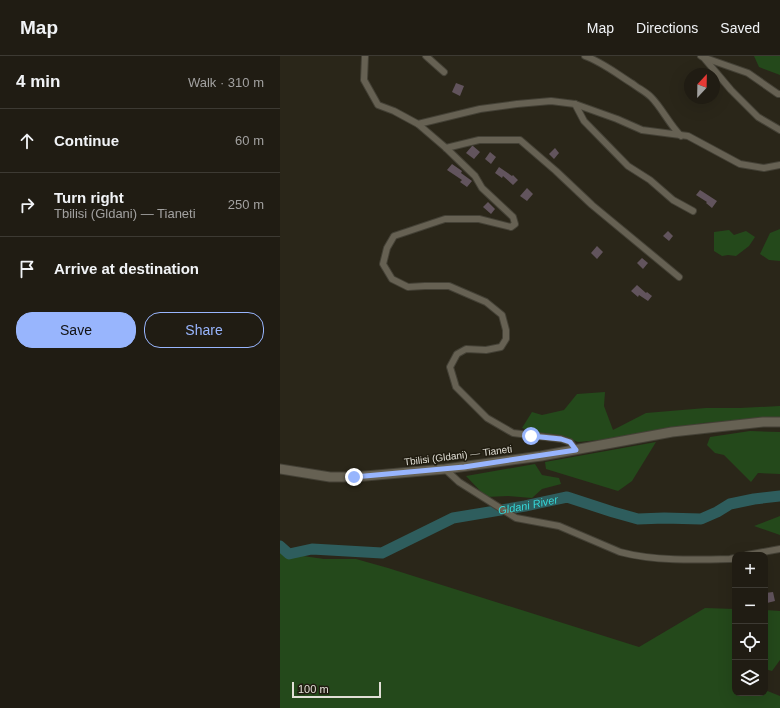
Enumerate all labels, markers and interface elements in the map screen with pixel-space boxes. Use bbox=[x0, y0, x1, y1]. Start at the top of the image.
text: Map bbox=[20, 17, 58, 38]
text: Map bbox=[587, 20, 614, 36]
text: Directions bbox=[636, 20, 698, 36]
text: Saved bbox=[720, 20, 760, 36]
north arrow bbox=[684, 68, 720, 104]
text: 4 min bbox=[16, 72, 60, 91]
text: Walk · 310 m bbox=[188, 75, 264, 90]
icon: ahead bbox=[16, 130, 38, 152]
text: Continue bbox=[54, 132, 119, 149]
text: 60 m bbox=[235, 133, 264, 148]
text: Turn right bbox=[54, 189, 124, 206]
icon: right bbox=[16, 194, 38, 216]
text: 250 m bbox=[228, 197, 264, 212]
text: Tbilisi (Gldani) — Tianeti bbox=[54, 206, 196, 221]
icon: arrive bbox=[16, 258, 38, 280]
text: Arrive at destination bbox=[54, 260, 199, 277]
button: Save bbox=[16, 312, 136, 348]
button: Share bbox=[144, 312, 264, 348]
route start bbox=[522, 427, 540, 445]
street label: Tbilisi (Gldani) — Tianeti bbox=[403, 443, 513, 468]
route end bbox=[345, 468, 363, 486]
water label: Gldani River bbox=[497, 493, 560, 516]
map controls bbox=[732, 552, 768, 696]
button: + bbox=[732, 552, 768, 588]
button: − bbox=[732, 588, 768, 624]
button: locate bbox=[732, 624, 768, 660]
button: layers bbox=[732, 660, 768, 696]
scale bar bbox=[292, 680, 381, 699]
text: 100 m bbox=[298, 683, 329, 695]

